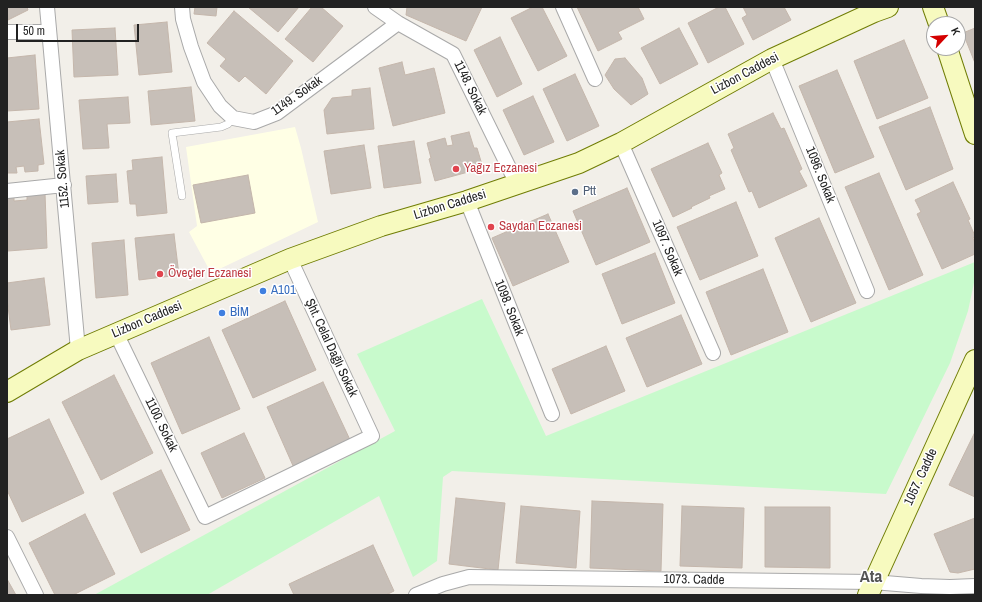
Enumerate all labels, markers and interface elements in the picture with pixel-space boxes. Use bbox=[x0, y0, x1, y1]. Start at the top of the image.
scale bar bbox=[18, 16, 141, 42]
north arrow bbox=[926, 16, 966, 56]
text: 50 m bbox=[23, 23, 45, 39]
text: K bbox=[948, 25, 964, 37]
street label: Lizbon Caddesi bbox=[708, 50, 782, 98]
street label: 1148. Sokak bbox=[450, 58, 490, 118]
street label: 1149. Sokak bbox=[269, 73, 325, 119]
street label: 1096. Sokak bbox=[802, 145, 838, 205]
street label: 1152. Sokak bbox=[53, 149, 73, 209]
place label: Yağız Eczanesi bbox=[464, 161, 537, 177]
marker: Yağız Eczanesi bbox=[451, 164, 461, 174]
place label: Ptt bbox=[583, 184, 596, 200]
street label: Lizbon Caddesi bbox=[412, 187, 488, 223]
marker: Ptt bbox=[570, 187, 580, 197]
street label: 1097. Sokak bbox=[648, 218, 686, 278]
place label: Saydan Eczanesi bbox=[499, 219, 582, 235]
marker: Saydan Eczanesi bbox=[486, 222, 496, 232]
place label: Öveçler Eczanesi bbox=[168, 266, 252, 282]
marker: Öveçler Eczanesi bbox=[155, 269, 165, 279]
street label: 1098. Sokak bbox=[491, 278, 527, 338]
place label: A101 bbox=[271, 283, 296, 299]
marker: A101 bbox=[258, 286, 268, 296]
street label: Şht. Celal Dağlı Sokak bbox=[301, 296, 361, 400]
street label: Lizbon Caddesi bbox=[110, 298, 184, 342]
place label: BİM bbox=[230, 305, 249, 321]
marker: BİM bbox=[217, 308, 227, 318]
street label: 1100. Sokak bbox=[141, 395, 181, 455]
street label: 1057. Cadde bbox=[901, 446, 941, 508]
district label: Ata bbox=[860, 567, 882, 587]
street label: 1073. Cadde bbox=[663, 572, 725, 588]

